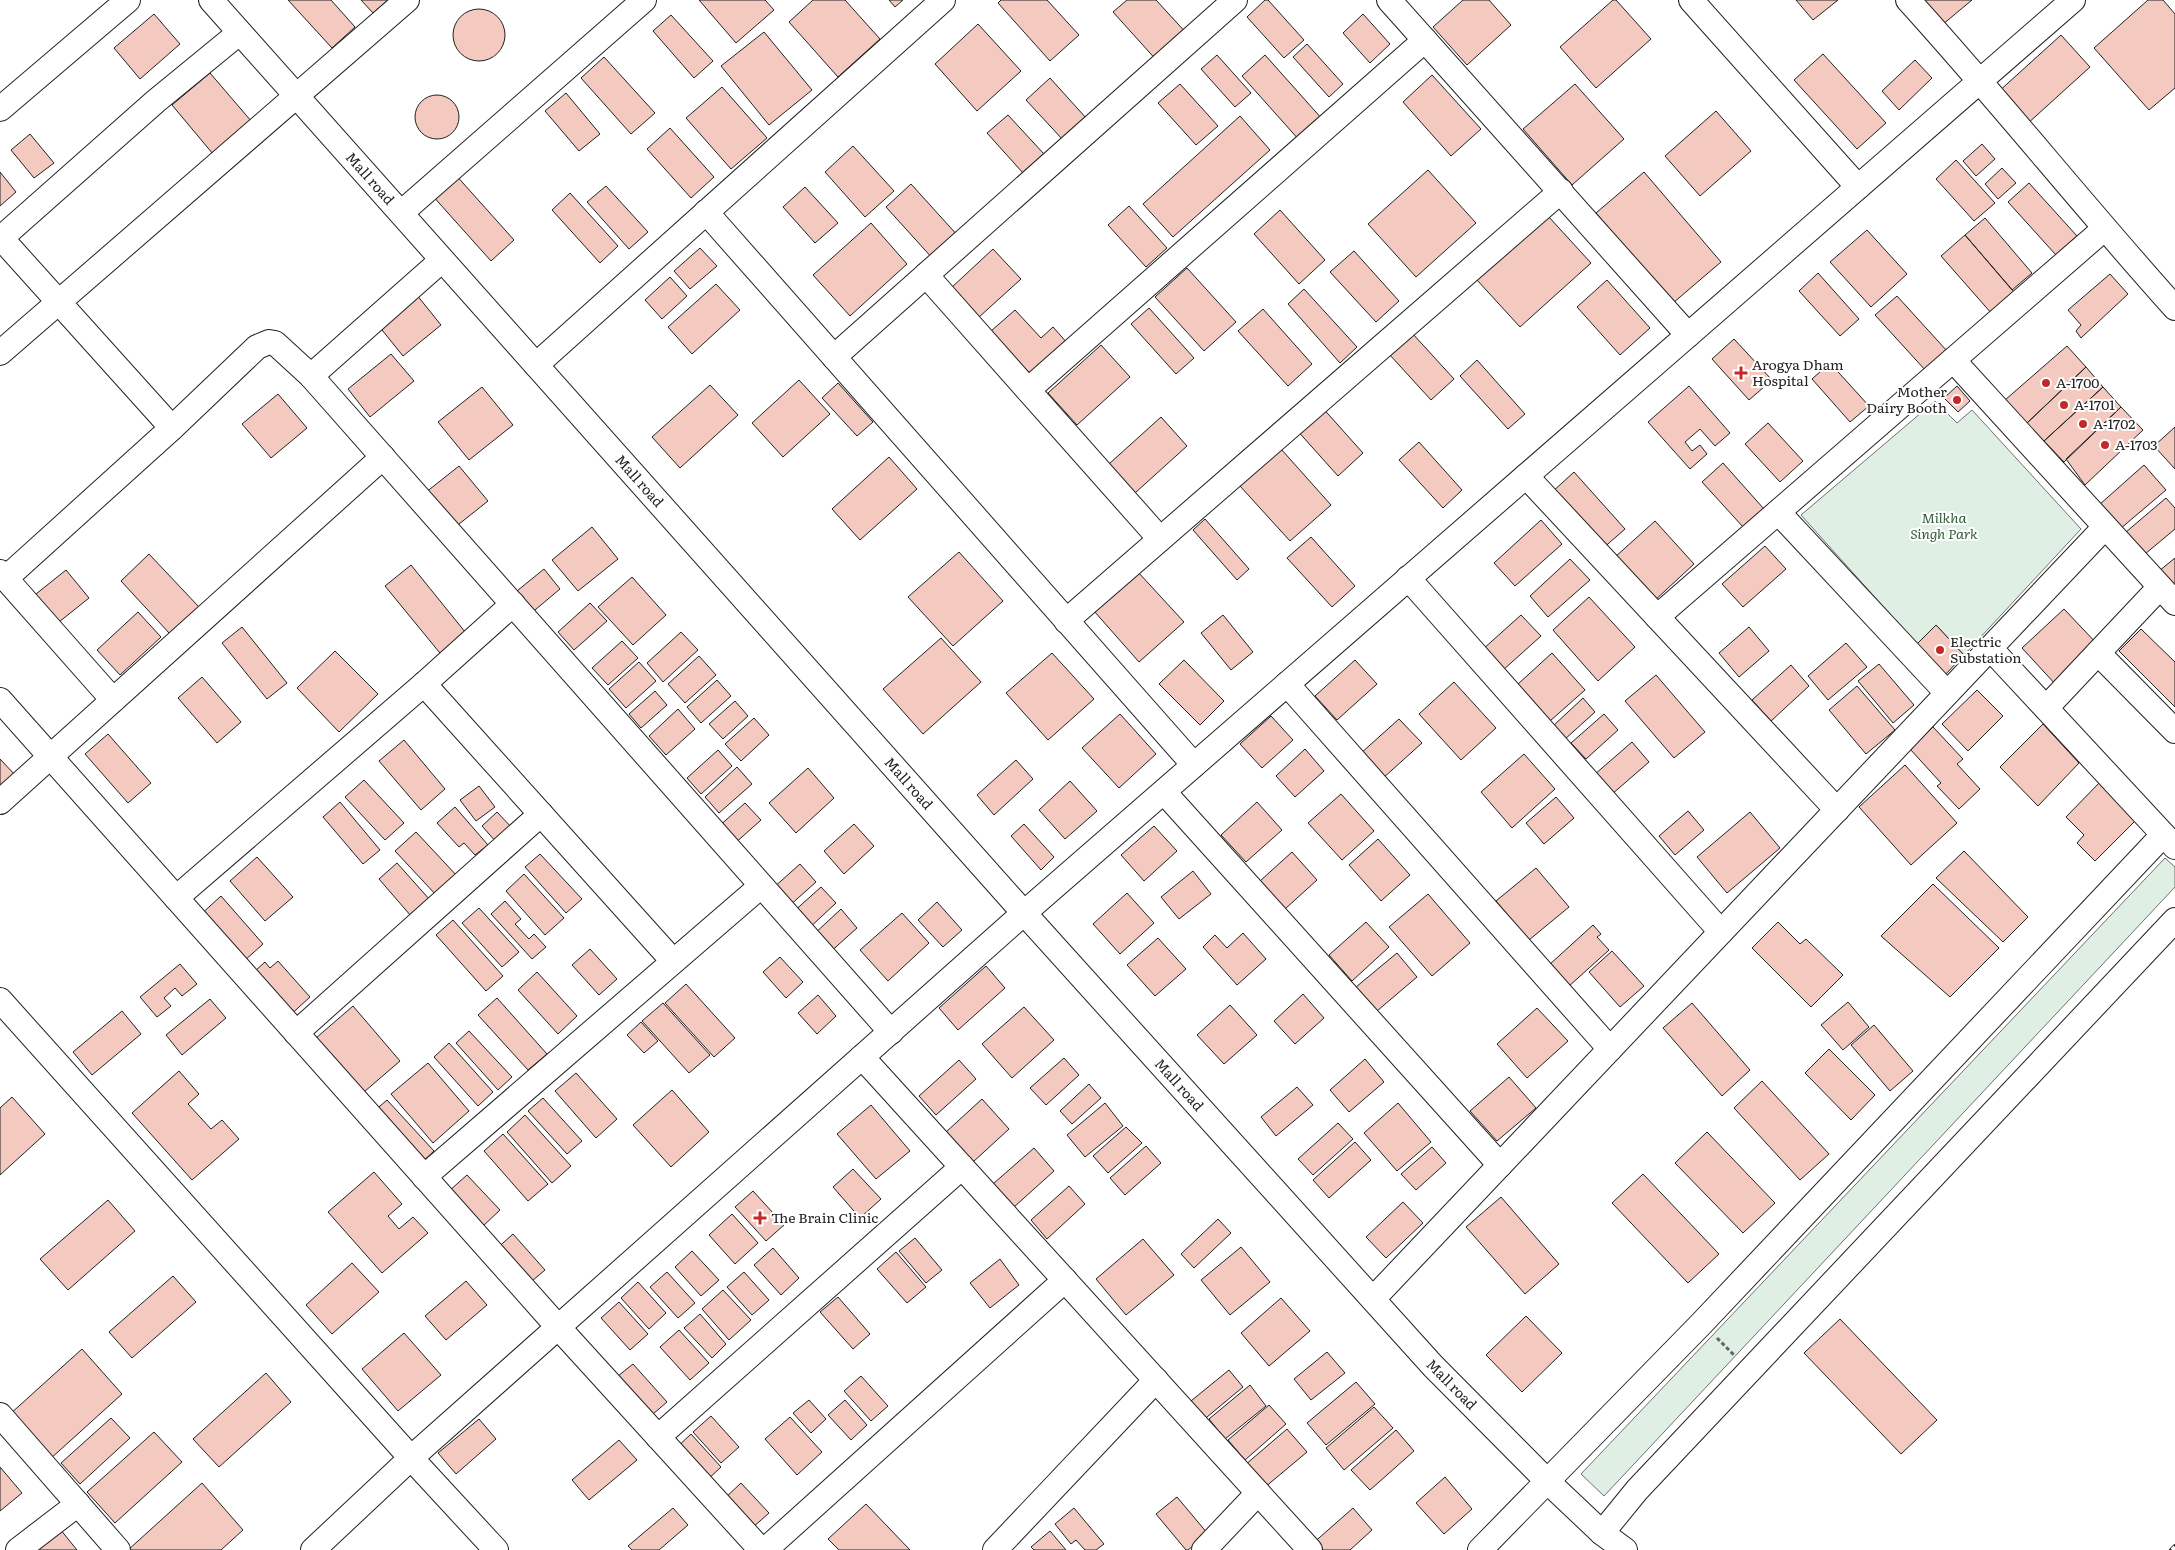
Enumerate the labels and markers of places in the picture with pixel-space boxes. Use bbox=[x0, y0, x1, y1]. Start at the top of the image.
place label: Arogya Dham Hospital bbox=[1752, 354, 1844, 390]
marker: Arogya Dham Hospital bbox=[1734, 366, 1748, 380]
place label: A-1700 bbox=[2056, 372, 2099, 392]
marker: A-1700 bbox=[2040, 377, 2052, 389]
place label: Mother Dairy Booth bbox=[1866, 381, 1947, 417]
marker: Mother Dairy Booth bbox=[1951, 394, 1963, 406]
place label: A-1701 bbox=[2074, 394, 2115, 414]
marker: A-1701 bbox=[2058, 399, 2070, 411]
place label: A-1702 bbox=[2093, 413, 2135, 433]
marker: A-1702 bbox=[2077, 418, 2089, 430]
place label: A-1703 bbox=[2115, 434, 2158, 454]
marker: A-1703 bbox=[2099, 439, 2111, 451]
place label: Electric Substation bbox=[1950, 631, 2022, 667]
marker: Electric Substation bbox=[1934, 644, 1946, 656]
place label: The Brain Clinic bbox=[771, 1207, 878, 1227]
marker: The Brain Clinic bbox=[753, 1211, 767, 1225]

